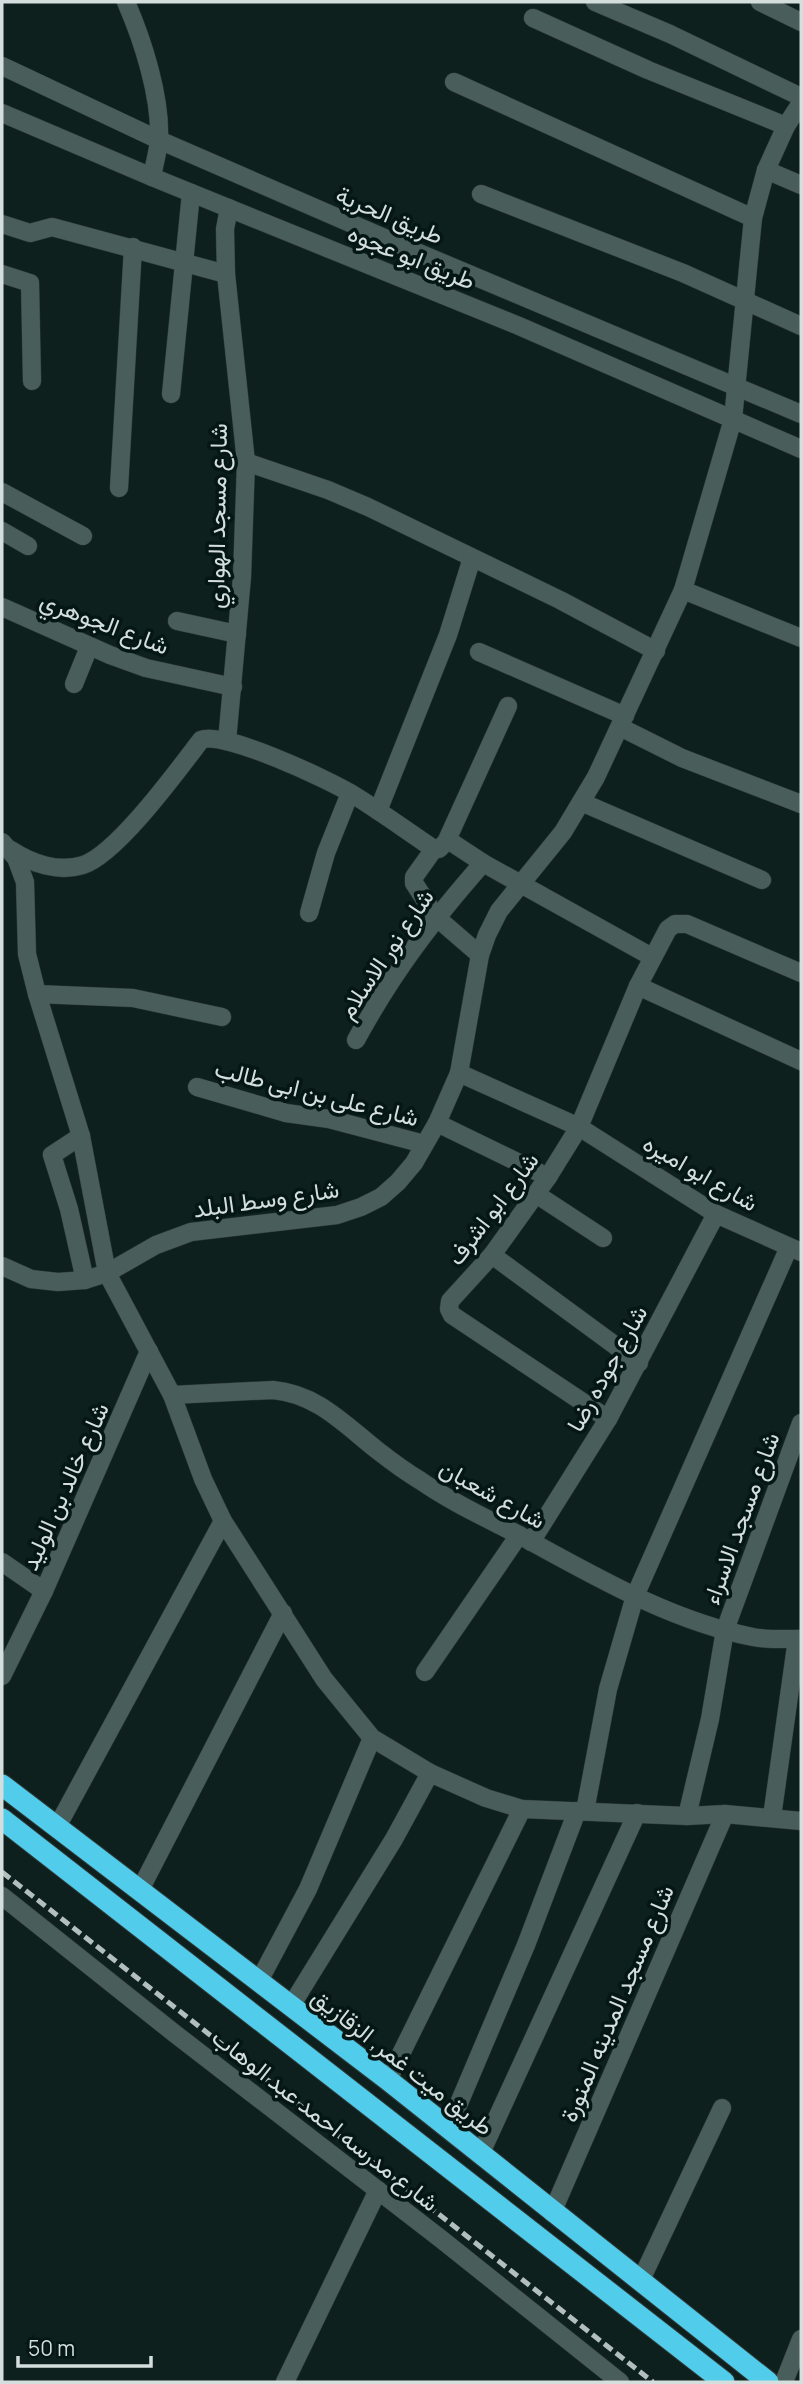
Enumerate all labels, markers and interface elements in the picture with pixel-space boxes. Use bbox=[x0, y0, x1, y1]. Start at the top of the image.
street label: طريق الحرية bbox=[331, 177, 449, 251]
street label: طريق ابو عجوه bbox=[343, 216, 481, 296]
street label: شارع مسجد الهواري bbox=[198, 423, 238, 609]
street label: شارع الجوهري bbox=[34, 582, 174, 665]
street label: شارع نور الاسلام bbox=[329, 881, 442, 1025]
street label: شارع على بن ابى طالب bbox=[211, 1051, 422, 1134]
street label: شارع ابو اميره bbox=[637, 1126, 765, 1219]
street label: شارع ابو اشرف bbox=[438, 1145, 546, 1272]
street label: شارع وسط البلد bbox=[191, 1171, 341, 1226]
street label: شارع جوده رضا bbox=[558, 1299, 655, 1438]
street label: شارع خالد بن الوليد bbox=[12, 1397, 117, 1576]
street label: شارع مسجد الاسراء bbox=[694, 1427, 787, 1609]
street label: شارع شعبان bbox=[434, 1450, 552, 1537]
street label: شارع مسجد المدينه المنورة bbox=[551, 1879, 682, 2127]
street label: طريق ميت غمر, الزقازيق bbox=[305, 1979, 501, 2143]
street label: شارع مدرسه احمد عبد الوهاب bbox=[205, 2020, 446, 2219]
scale bar bbox=[18, 2324, 150, 2368]
text: 50 m bbox=[28, 2334, 75, 2362]

